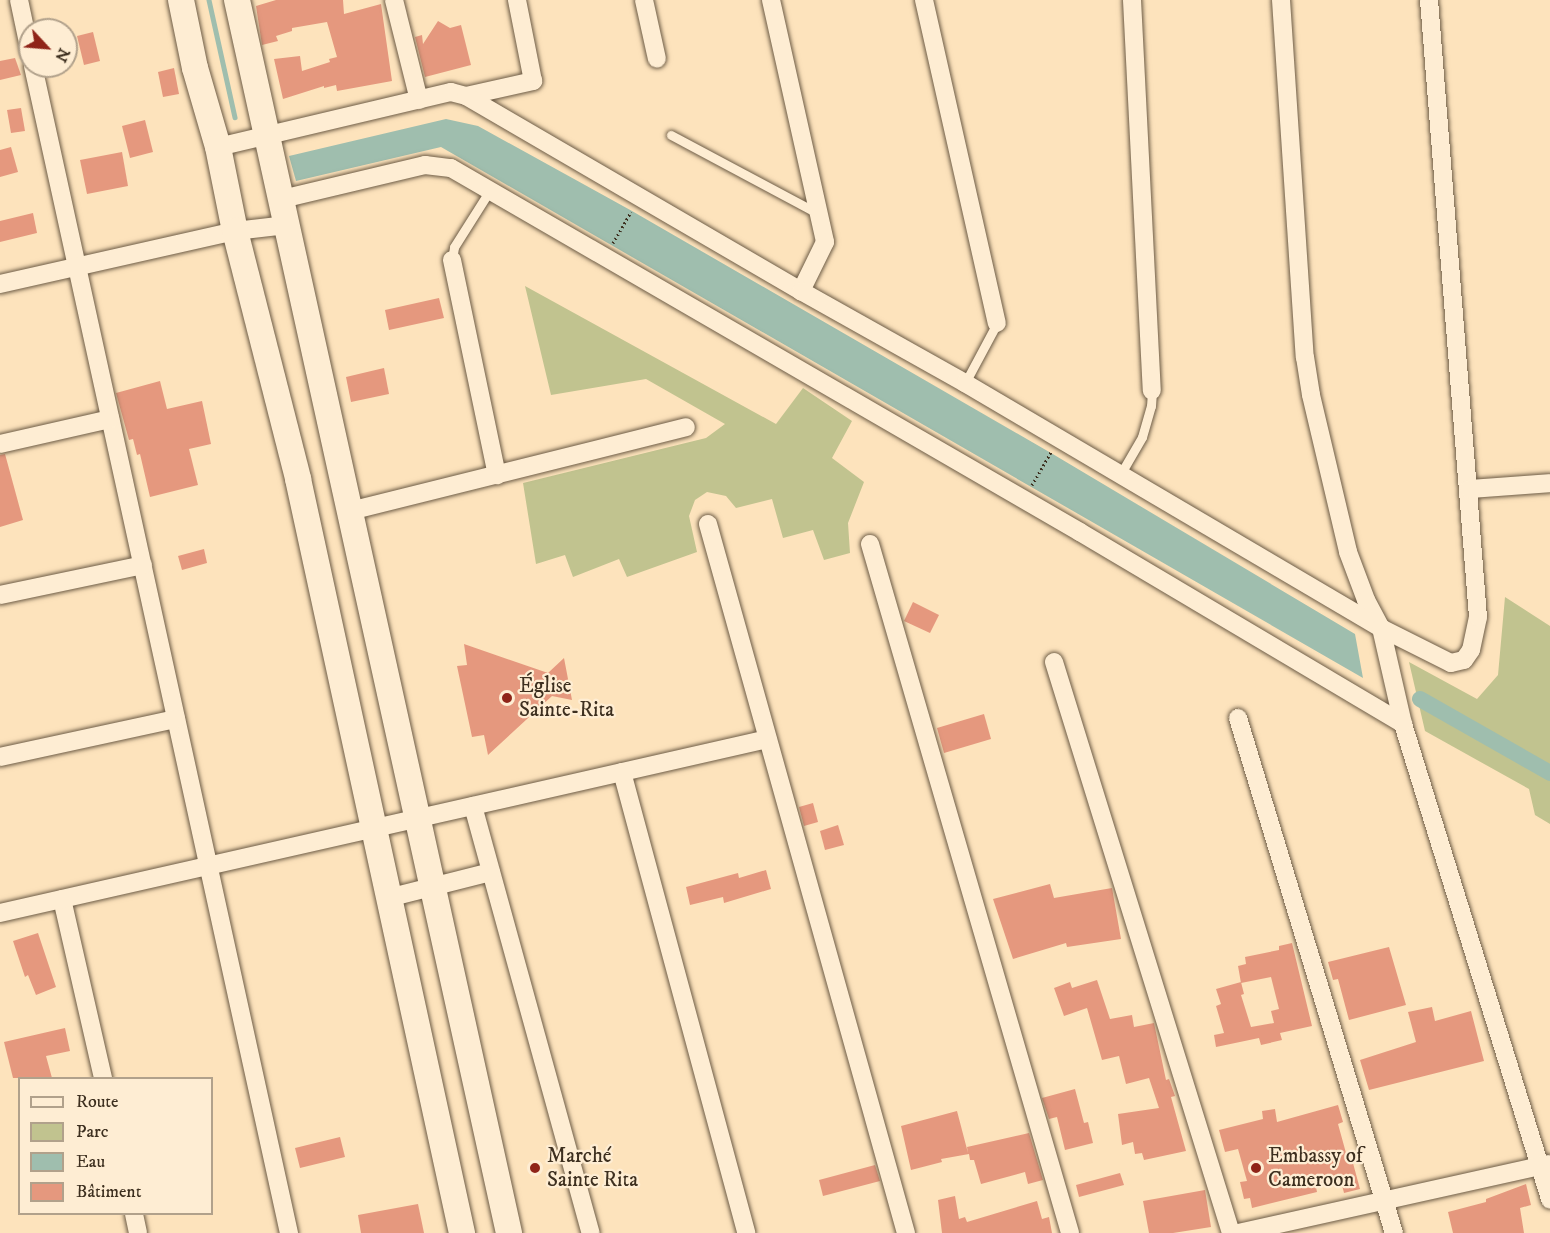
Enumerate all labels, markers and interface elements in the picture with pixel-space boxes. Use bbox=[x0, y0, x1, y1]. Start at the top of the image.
north arrow bbox=[18, 18, 78, 78]
text: N bbox=[51, 45, 74, 65]
place label: Église Sainte-Rita bbox=[519, 673, 614, 723]
marker: Église Sainte-Rita bbox=[500, 691, 514, 705]
legend bbox=[18, 1077, 213, 1215]
text: Route bbox=[76, 1091, 119, 1113]
text: Parc bbox=[76, 1121, 108, 1143]
place label: Marché Sainte Rita bbox=[547, 1143, 638, 1193]
place label: Embassy of Cameroon bbox=[1268, 1143, 1363, 1193]
text: Eau bbox=[76, 1151, 105, 1173]
marker: Marché Sainte Rita bbox=[528, 1161, 542, 1175]
marker: Embassy of Cameroon bbox=[1249, 1161, 1263, 1175]
text: Bâtiment bbox=[76, 1181, 141, 1203]

